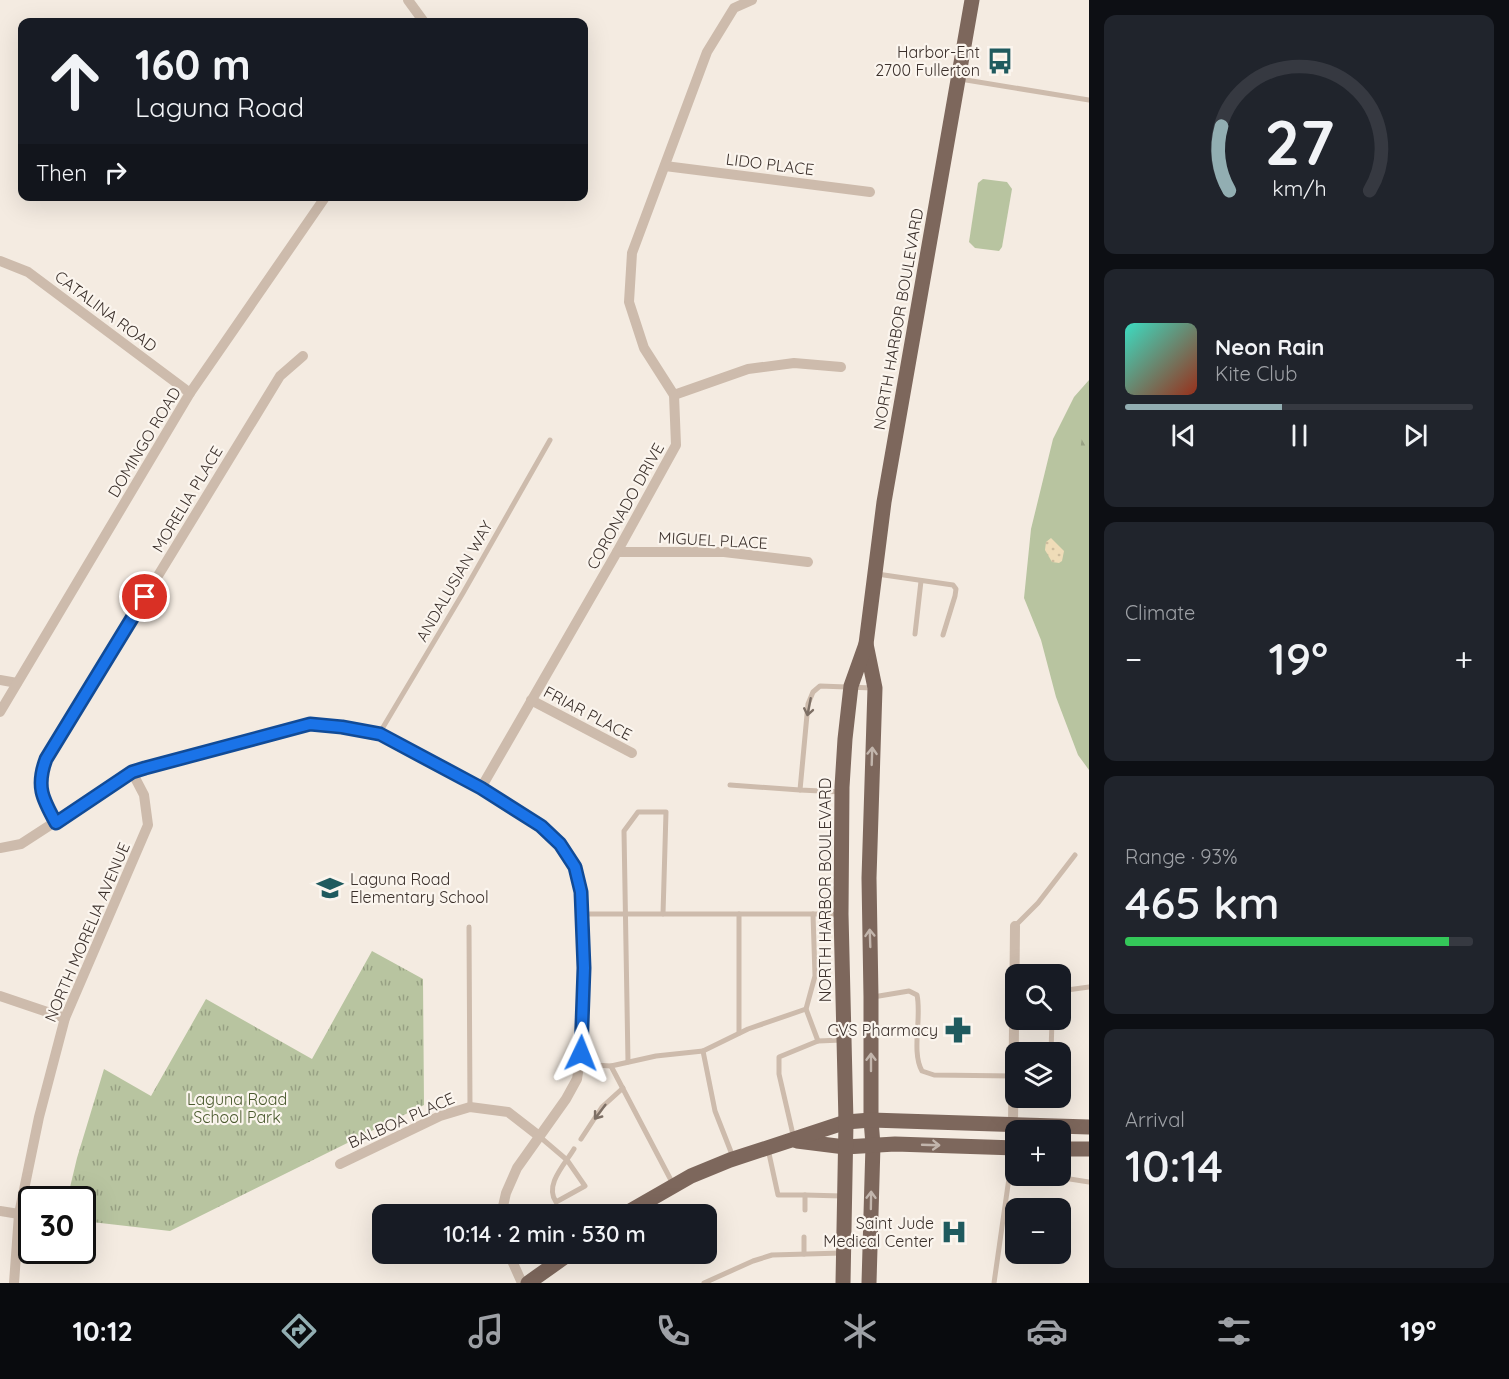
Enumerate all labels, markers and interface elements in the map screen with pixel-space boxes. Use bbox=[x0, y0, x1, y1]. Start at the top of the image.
text: 160 m bbox=[135, 38, 251, 91]
icon: ahead bbox=[36, 42, 114, 120]
place label: Harbor-Ent 2700 Fullerton bbox=[875, 42, 980, 80]
bus stop icon: Harbor-Ent 2700 Fullerton bbox=[985, 46, 1015, 76]
text: Laguna Road bbox=[135, 90, 304, 124]
text: 27 bbox=[1264, 103, 1334, 181]
street label: LIDO PLACE bbox=[725, 149, 815, 179]
icon: right bbox=[99, 156, 132, 189]
text: Then bbox=[36, 159, 87, 187]
text: km/h bbox=[1272, 176, 1326, 202]
street label: NORTH HARBOR BOULEVARD bbox=[869, 207, 927, 431]
street label: CATALINA ROAD bbox=[51, 266, 161, 356]
text: Neon Rain bbox=[1215, 333, 1324, 361]
text: Kite Club bbox=[1215, 361, 1297, 386]
street label: DOMINGO ROAD bbox=[103, 383, 185, 501]
icon: previous bbox=[1167, 419, 1200, 452]
icon: pause bbox=[1283, 419, 1316, 452]
icon: next bbox=[1399, 419, 1432, 452]
street label: CORONADO DRIVE bbox=[582, 439, 668, 573]
street label: MORELIA PLACE bbox=[147, 442, 227, 556]
street label: ANDALUSIAN WAY bbox=[411, 517, 497, 645]
street label: MIGUEL PLACE bbox=[658, 527, 768, 553]
pin bbox=[119, 571, 170, 622]
icon: arrive bbox=[128, 580, 161, 613]
text: Climate bbox=[1125, 600, 1195, 625]
text: 19° bbox=[1269, 630, 1328, 686]
text: − bbox=[1125, 638, 1142, 679]
text: + bbox=[1454, 638, 1473, 679]
street label: FRIAR PLACE bbox=[540, 681, 636, 745]
one-way arrow bbox=[803, 696, 814, 716]
one-way arrow bbox=[866, 746, 878, 766]
street label: NORTH HARBOR BOULEVARD bbox=[815, 778, 835, 1002]
street label: NORTH MORELIA AVENUE bbox=[40, 839, 134, 1025]
text: Range · 93% bbox=[1125, 844, 1238, 869]
place label: Laguna Road Elementary School bbox=[350, 869, 489, 907]
school or university icon: Laguna Road Elementary School bbox=[315, 873, 345, 903]
text: 465 km bbox=[1125, 874, 1280, 930]
one-way arrow bbox=[864, 929, 875, 949]
map controls bbox=[1005, 964, 1071, 1264]
button: search bbox=[1005, 964, 1071, 1030]
pharmacy icon: CVS Pharmacy bbox=[943, 1015, 973, 1045]
place label: CVS Pharmacy bbox=[828, 1020, 938, 1040]
position arrow bbox=[549, 1021, 613, 1085]
button: layers bbox=[1005, 1042, 1071, 1108]
one-way arrow bbox=[865, 1052, 877, 1072]
street label: BALBOA PLACE bbox=[345, 1088, 457, 1152]
park label: Laguna Road School Park bbox=[187, 1089, 287, 1127]
one-way arrow bbox=[593, 1103, 606, 1119]
text: Arrival bbox=[1125, 1107, 1185, 1132]
button: + bbox=[1005, 1120, 1071, 1186]
text: 10:14 bbox=[1125, 1137, 1223, 1193]
one-way arrow bbox=[921, 1140, 941, 1151]
speed limit sign: 30 bbox=[18, 1186, 96, 1264]
one-way arrow bbox=[865, 1191, 877, 1211]
button: − bbox=[1005, 1198, 1071, 1264]
place label: Saint Jude Medical Center bbox=[823, 1213, 934, 1251]
hospital icon: Saint Jude Medical Center bbox=[939, 1217, 969, 1247]
text: 10:14 · 2 min · 530 m bbox=[443, 1220, 646, 1248]
icon: directions bbox=[278, 1310, 320, 1352]
icon: music bbox=[465, 1310, 507, 1352]
icon: phone bbox=[652, 1310, 694, 1352]
icon: climate bbox=[839, 1310, 881, 1352]
icon: car bbox=[1026, 1310, 1068, 1352]
icon: filters bbox=[1213, 1310, 1255, 1352]
text: 10:12 bbox=[73, 1314, 133, 1348]
text: 19° bbox=[1400, 1314, 1436, 1348]

